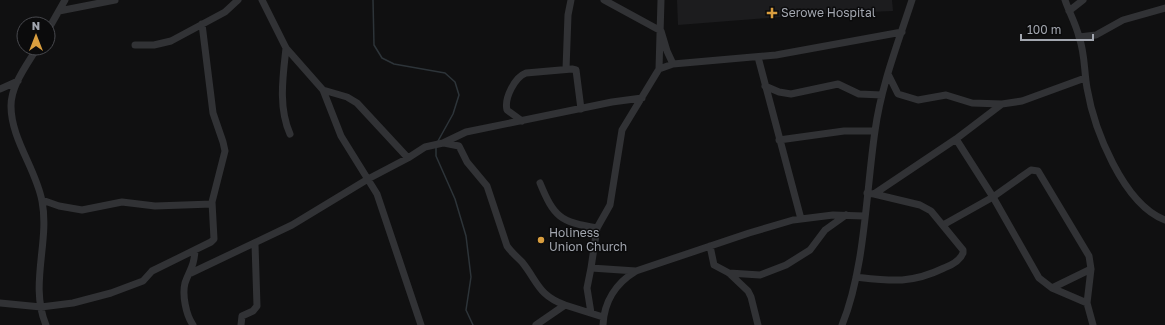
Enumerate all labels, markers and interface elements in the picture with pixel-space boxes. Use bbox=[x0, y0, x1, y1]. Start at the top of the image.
place label: Serowe Hospital bbox=[781, 5, 876, 20]
marker: Serowe Hospital bbox=[766, 7, 778, 19]
north arrow bbox=[16, 16, 56, 56]
scale bar bbox=[1021, 16, 1093, 42]
text: N bbox=[32, 19, 40, 32]
text: 100 m bbox=[1027, 22, 1061, 37]
place label: Holiness Union Church bbox=[549, 225, 627, 254]
marker: Holiness Union Church bbox=[536, 235, 546, 245]

